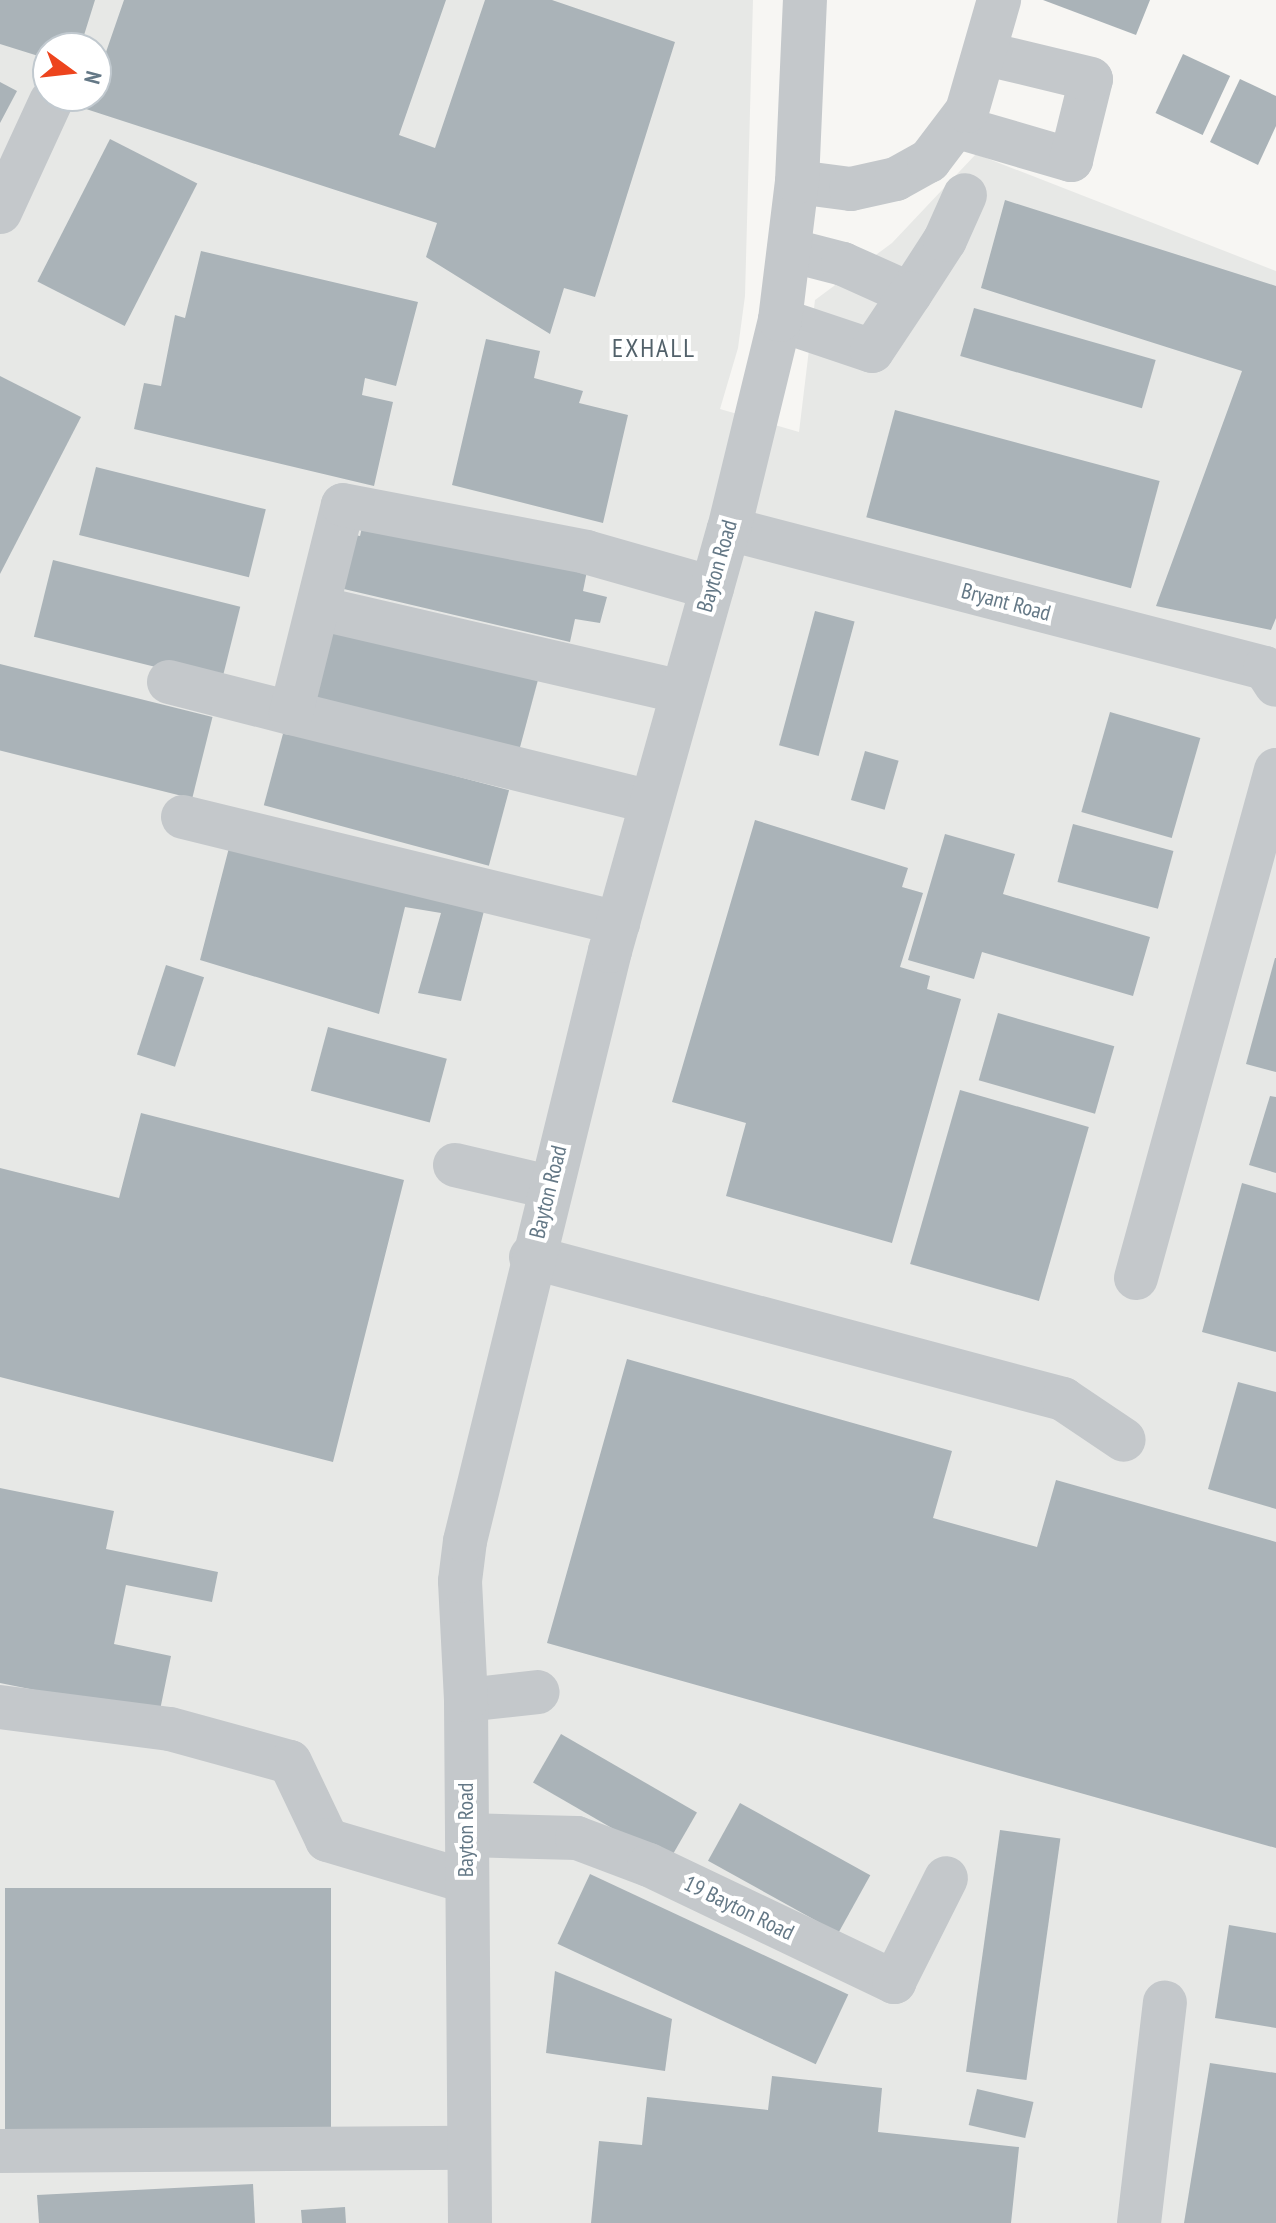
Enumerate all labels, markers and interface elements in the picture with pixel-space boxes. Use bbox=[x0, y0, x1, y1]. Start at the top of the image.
north arrow bbox=[32, 32, 112, 112]
text: N bbox=[78, 68, 108, 87]
district label: EXHALL bbox=[612, 332, 696, 364]
street label: Bayton Road bbox=[691, 517, 743, 615]
street label: Bryant Road bbox=[958, 577, 1054, 627]
street label: Bayton Road bbox=[524, 1143, 572, 1241]
street label: Bayton Road bbox=[453, 1783, 479, 1877]
street label: 19 Bayton Road bbox=[680, 1870, 798, 1946]

